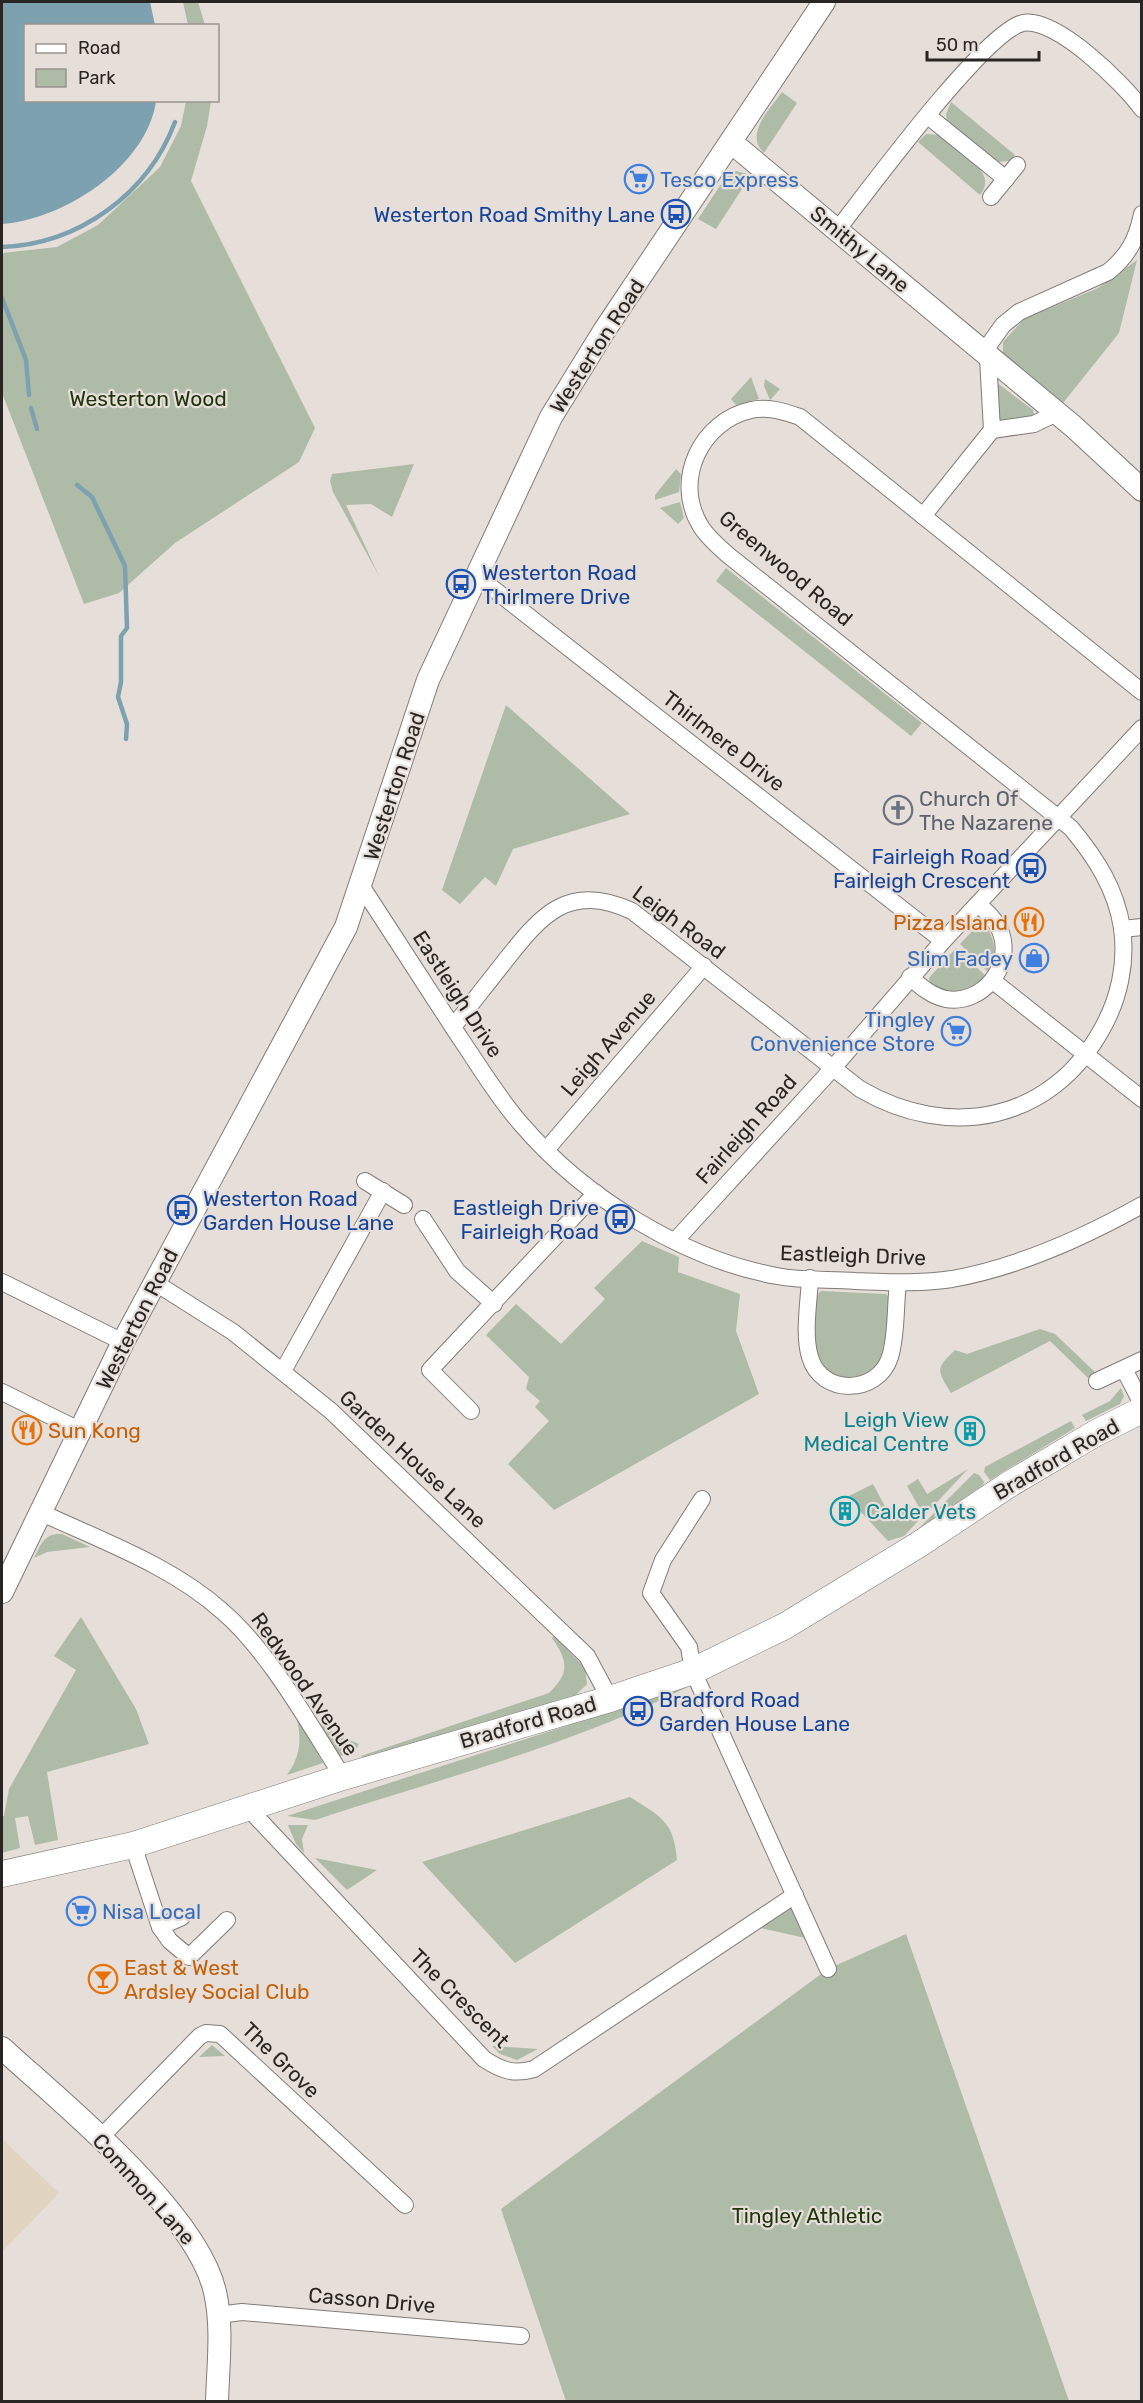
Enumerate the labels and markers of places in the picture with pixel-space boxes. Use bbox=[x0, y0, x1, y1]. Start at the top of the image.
supermarket icon: Tesco Express bbox=[623, 163, 655, 195]
place label: Tesco Express bbox=[660, 167, 799, 192]
bus stop icon: Westerton Road Smithy Lane bbox=[660, 198, 692, 230]
place label: Westerton Road Smithy Lane bbox=[374, 202, 655, 227]
place label: Westerton Road Thirlmere Drive bbox=[482, 560, 637, 609]
bus stop icon: Westerton Road Thirlmere Drive bbox=[445, 568, 477, 600]
place label: Church Of The Nazarene bbox=[919, 786, 1053, 835]
church icon: Church Of The Nazarene bbox=[882, 794, 914, 826]
place label: Fairleigh Road Fairleigh Crescent bbox=[833, 844, 1010, 893]
bus stop icon: Fairleigh Road Fairleigh Crescent bbox=[1015, 852, 1047, 884]
restaurant icon: Pizza Island bbox=[1013, 906, 1045, 938]
place label: Pizza Island bbox=[893, 910, 1008, 935]
shop icon: Slim Fadey bbox=[1018, 942, 1050, 974]
place label: Slim Fadey bbox=[907, 946, 1013, 971]
place label: Tingley Convenience Store bbox=[750, 1007, 935, 1056]
supermarket icon: Tingley Convenience Store bbox=[940, 1015, 972, 1047]
place label: Westerton Road Garden House Lane bbox=[203, 1186, 394, 1235]
bus stop icon: Westerton Road Garden House Lane bbox=[166, 1194, 198, 1226]
place label: Eastleigh Drive Fairleigh Road bbox=[453, 1195, 599, 1244]
bus stop icon: Eastleigh Drive Fairleigh Road bbox=[604, 1203, 636, 1235]
place label: Leigh View Medical Centre bbox=[803, 1407, 949, 1456]
restaurant icon: Sun Kong bbox=[11, 1414, 43, 1446]
building icon: Leigh View Medical Centre bbox=[954, 1415, 986, 1447]
place label: Sun Kong bbox=[48, 1418, 141, 1443]
building icon: Calder Vets bbox=[829, 1495, 861, 1527]
place label: Calder Vets bbox=[866, 1499, 976, 1524]
place label: Bradford Road Garden House Lane bbox=[659, 1687, 850, 1736]
bus stop icon: Bradford Road Garden House Lane bbox=[622, 1695, 654, 1727]
supermarket icon: Nisa Local bbox=[65, 1895, 97, 1927]
place label: Nisa Local bbox=[102, 1899, 201, 1924]
place label: East & West Ardsley Social Club bbox=[124, 1955, 310, 2004]
bar icon: East & West Ardsley Social Club bbox=[87, 1963, 119, 1995]

